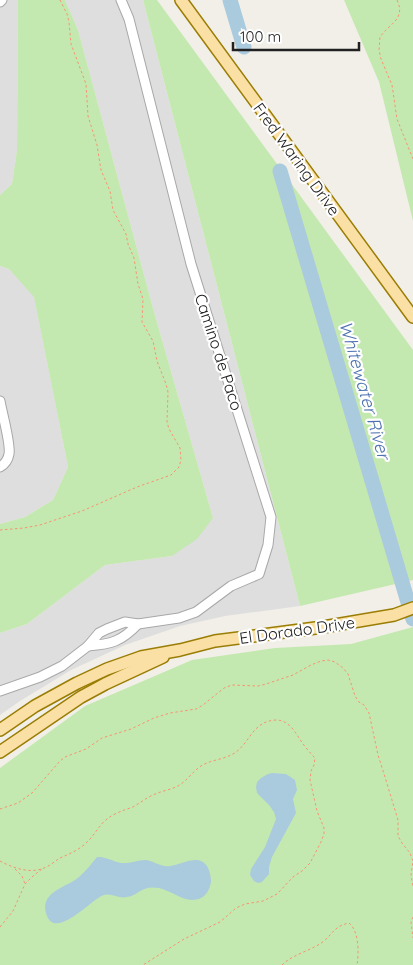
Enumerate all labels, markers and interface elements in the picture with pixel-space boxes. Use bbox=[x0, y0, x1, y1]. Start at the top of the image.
scale bar bbox=[233, 20, 359, 52]
text: 100 m bbox=[240, 27, 281, 46]
street label: Fred Waring Drive bbox=[249, 99, 345, 219]
street label: Camino de Paco bbox=[191, 291, 247, 413]
water label: Whitewater River bbox=[334, 318, 396, 464]
street label: El Dorado Drive bbox=[238, 612, 356, 648]

